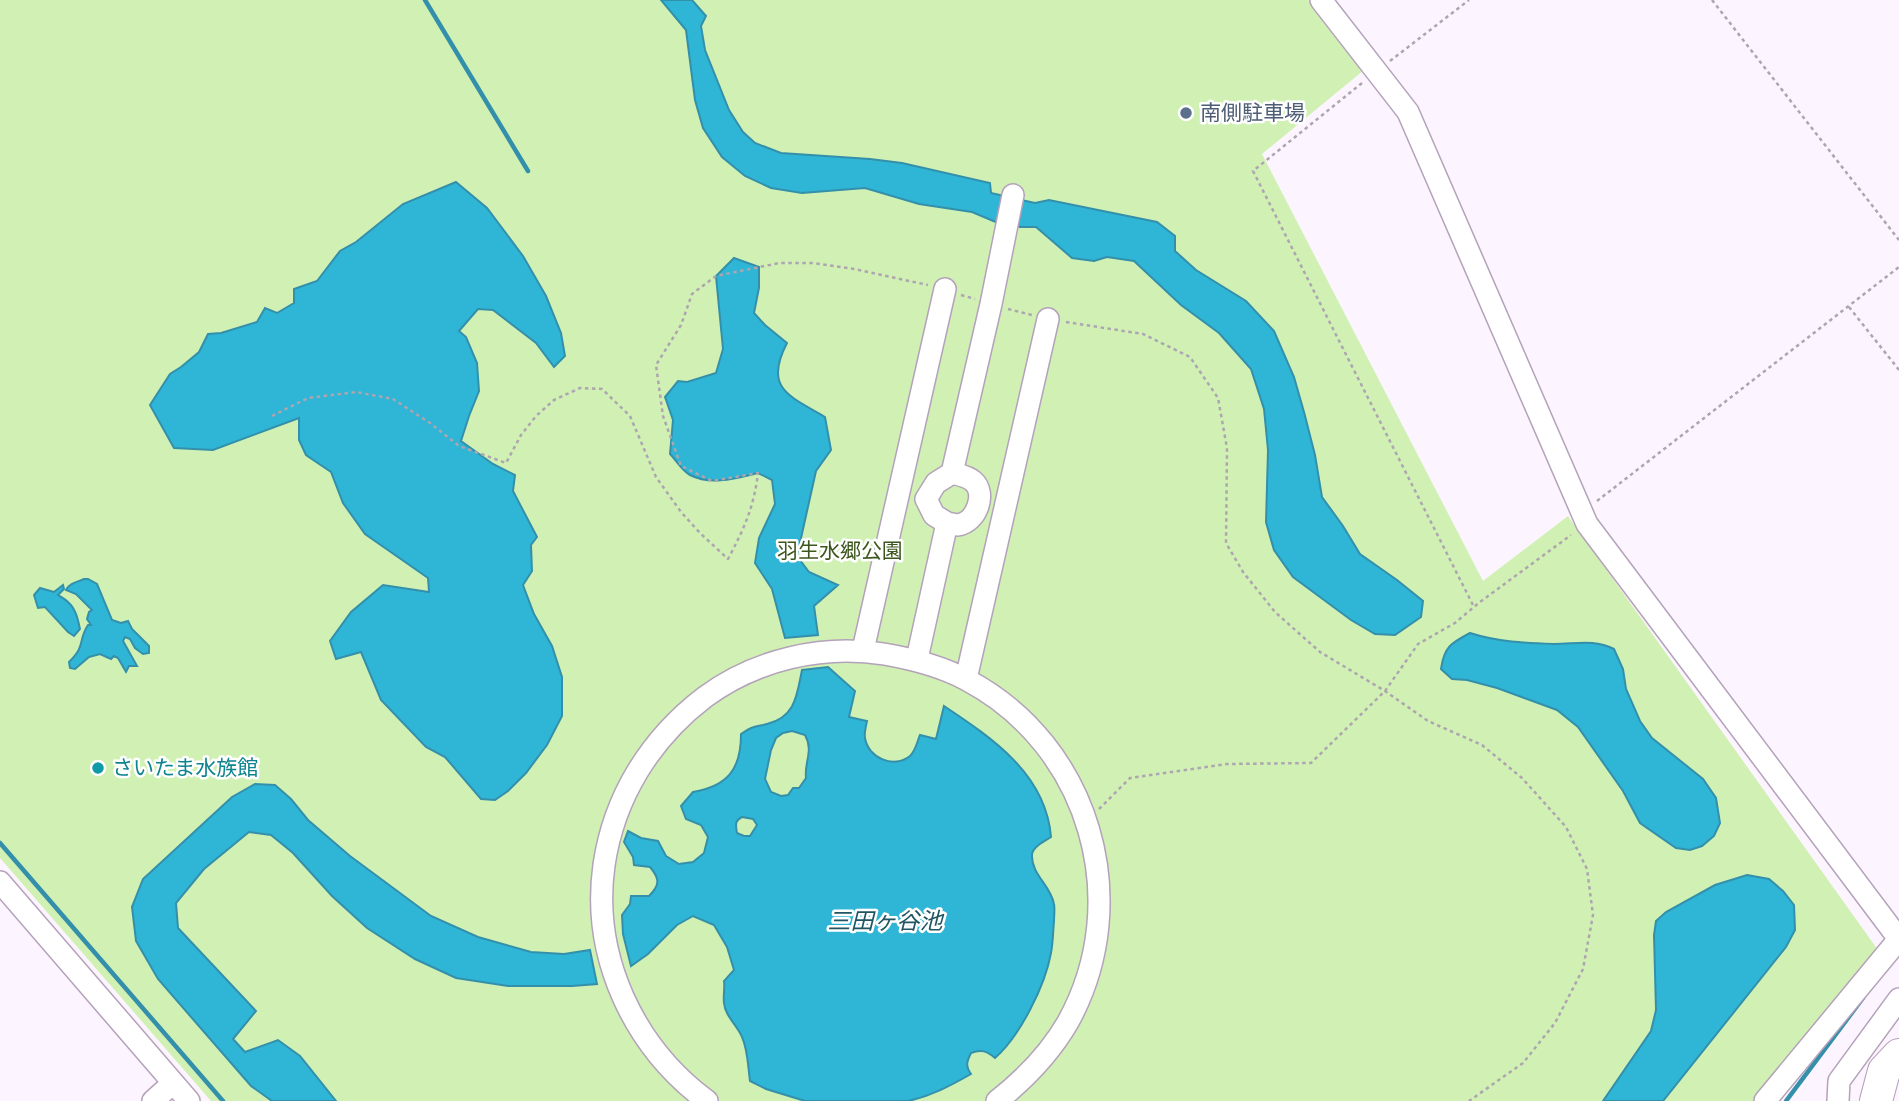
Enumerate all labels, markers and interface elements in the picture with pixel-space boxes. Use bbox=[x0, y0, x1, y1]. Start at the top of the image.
place label: 南側駐車場 bbox=[1200, 99, 1305, 126]
marker: 南側駐車場 bbox=[1178, 105, 1194, 121]
park label: 羽生水郷公園 bbox=[777, 537, 903, 564]
place label: さいたま水族館 bbox=[112, 754, 258, 781]
marker: さいたま水族館 bbox=[90, 760, 106, 776]
water label: 三田ヶ谷池 bbox=[828, 906, 945, 935]

